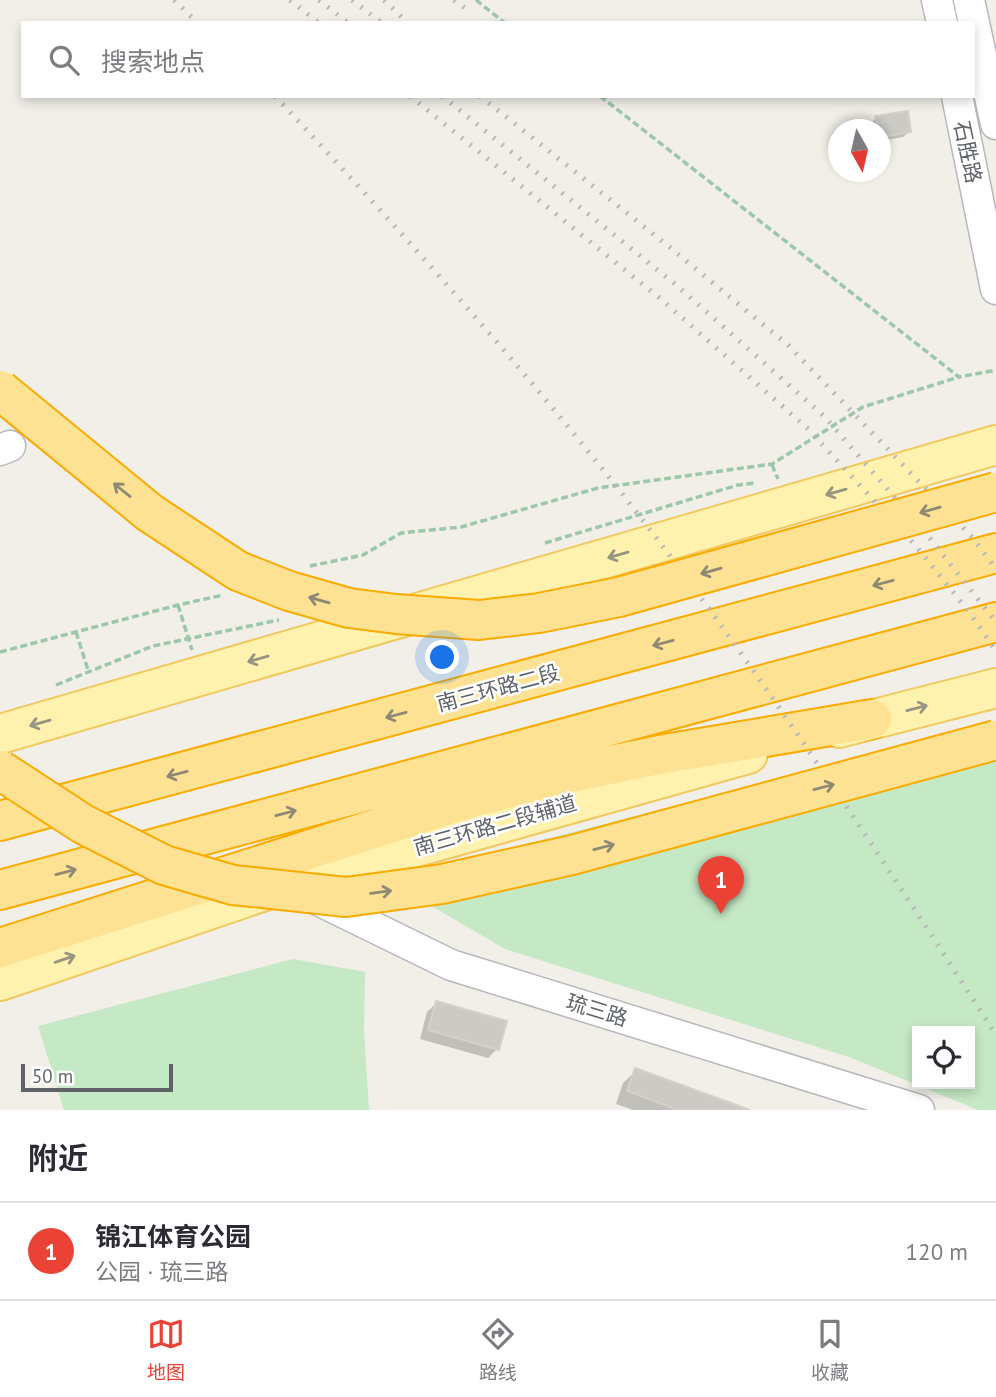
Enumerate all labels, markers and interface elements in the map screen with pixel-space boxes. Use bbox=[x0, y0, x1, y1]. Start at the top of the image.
search box bbox=[21, 21, 975, 98]
icon: search bbox=[45, 41, 83, 79]
text: 搜索地点 bbox=[101, 45, 205, 78]
street label: 石胜路 bbox=[948, 118, 988, 186]
north arrow bbox=[828, 119, 891, 182]
one-way arrow bbox=[114, 483, 132, 498]
one-way arrow bbox=[826, 486, 848, 499]
one-way arrow bbox=[919, 504, 942, 517]
one-way arrow bbox=[607, 550, 629, 563]
one-way arrow bbox=[700, 565, 723, 578]
one-way arrow bbox=[872, 578, 894, 591]
one-way arrow bbox=[309, 593, 331, 606]
one-way arrow bbox=[653, 638, 675, 651]
your location bbox=[425, 640, 459, 674]
one-way arrow bbox=[247, 654, 269, 667]
street label: 南三环路二段 bbox=[434, 659, 562, 717]
one-way arrow bbox=[905, 701, 928, 714]
one-way arrow bbox=[386, 710, 408, 723]
one-way arrow bbox=[29, 717, 51, 730]
one-way arrow bbox=[166, 768, 189, 781]
one-way arrow bbox=[812, 779, 834, 792]
street label: 南三环路二段辅道 bbox=[411, 789, 579, 861]
one-way arrow bbox=[274, 806, 296, 819]
one-way arrow bbox=[593, 839, 615, 852]
pin: 1 bbox=[698, 856, 744, 914]
one-way arrow bbox=[55, 865, 77, 878]
one-way arrow bbox=[370, 886, 392, 899]
one-way arrow bbox=[53, 952, 75, 964]
street label: 琉三路 bbox=[563, 988, 631, 1032]
map controls bbox=[912, 1026, 975, 1089]
button: locate bbox=[912, 1026, 975, 1089]
scale bar bbox=[21, 1061, 173, 1093]
text: 50 m bbox=[32, 1064, 73, 1088]
text: 附近 bbox=[28, 1138, 88, 1177]
text: 锦江体育公园 bbox=[95, 1220, 251, 1253]
text: 1 bbox=[44, 1237, 58, 1266]
text: 120 m bbox=[906, 1237, 968, 1266]
text: 公园 · 琉三路 bbox=[95, 1257, 228, 1286]
tab: 地图 bbox=[147, 1315, 185, 1384]
tab: 路线 bbox=[479, 1315, 517, 1384]
tab: 收藏 bbox=[811, 1315, 849, 1384]

